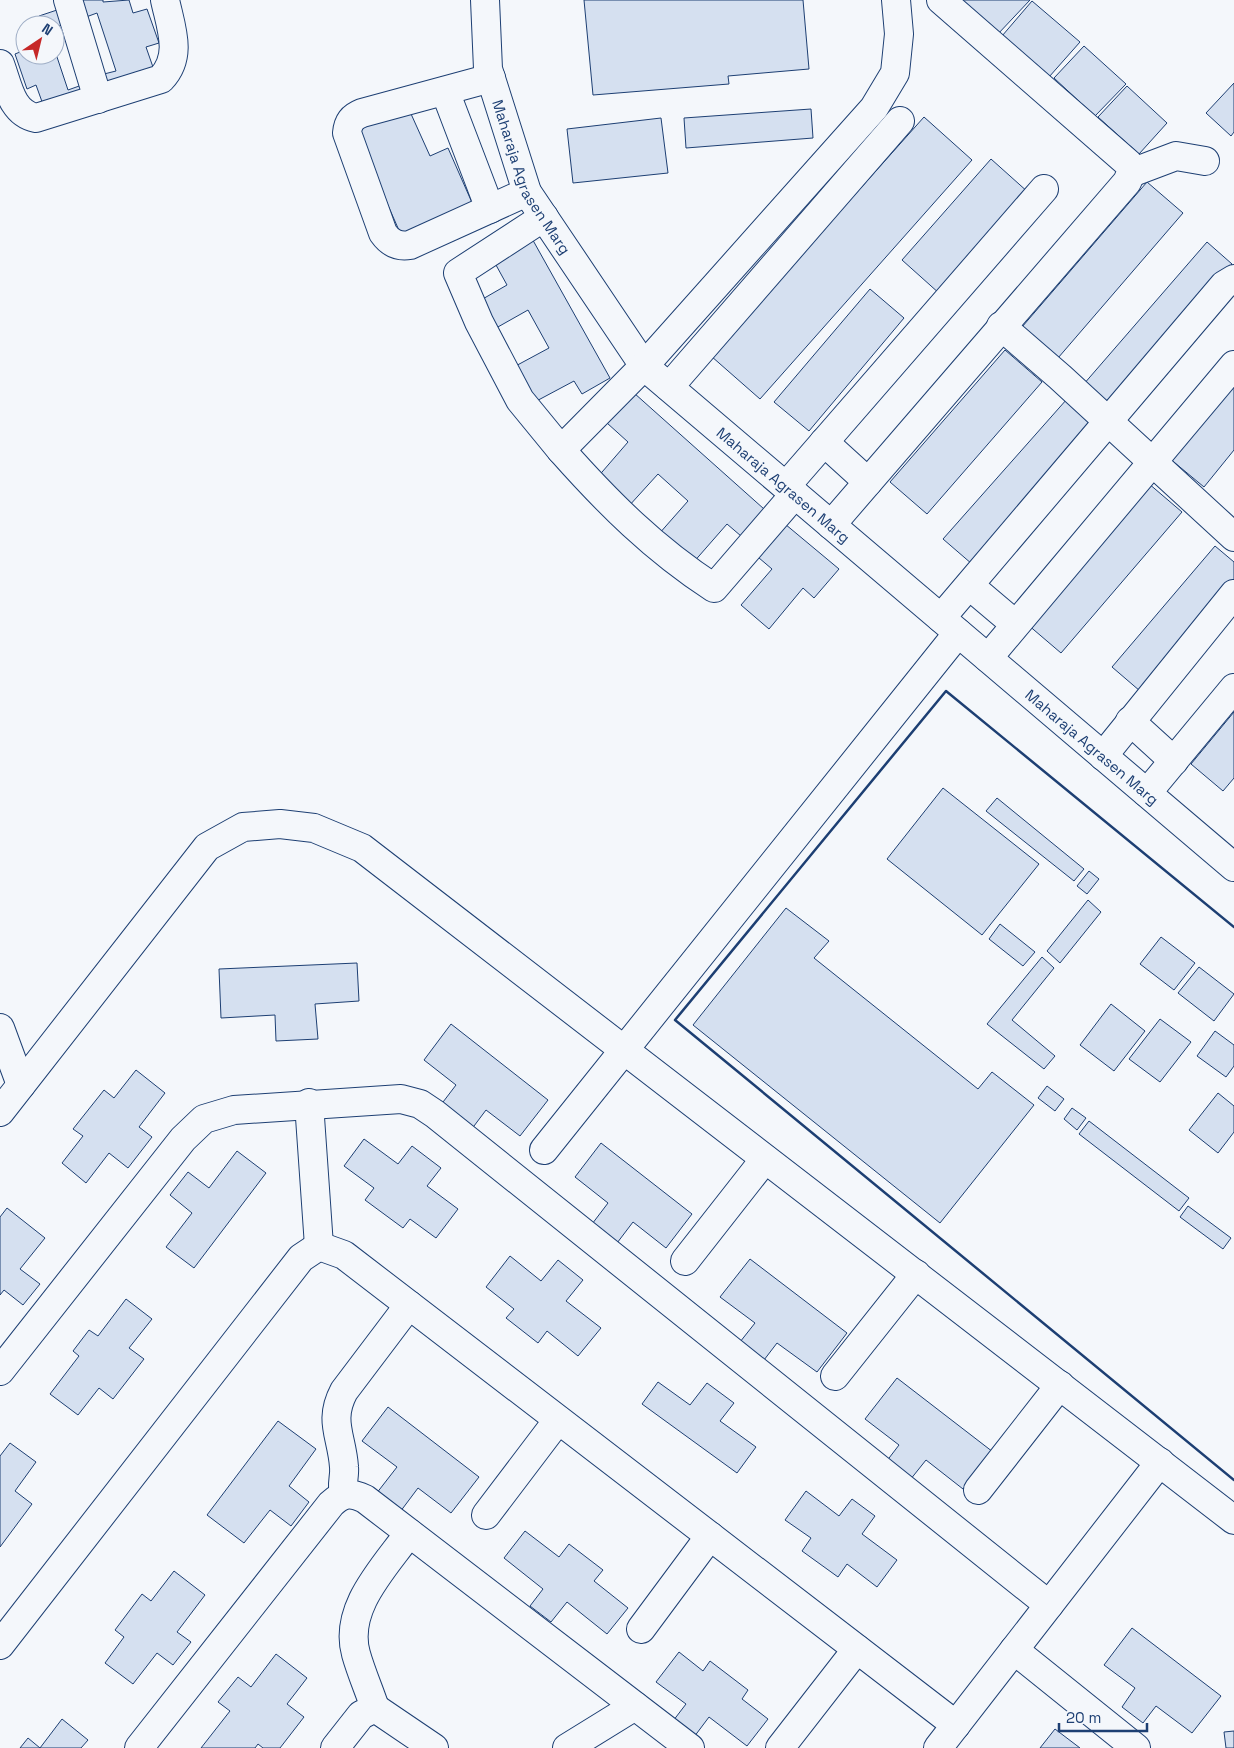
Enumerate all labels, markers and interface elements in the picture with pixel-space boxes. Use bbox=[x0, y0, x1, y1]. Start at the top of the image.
north arrow bbox=[15, 15, 65, 65]
text: N bbox=[38, 19, 56, 39]
street label: Maharaja Agrasen Marg bbox=[489, 97, 575, 257]
street label: Maharaja Agrasen Marg bbox=[713, 423, 854, 547]
street label: Maharaja Agrasen Marg bbox=[1022, 685, 1163, 809]
scale bar bbox=[1059, 1700, 1146, 1732]
text: 20 m bbox=[1066, 1708, 1101, 1727]

